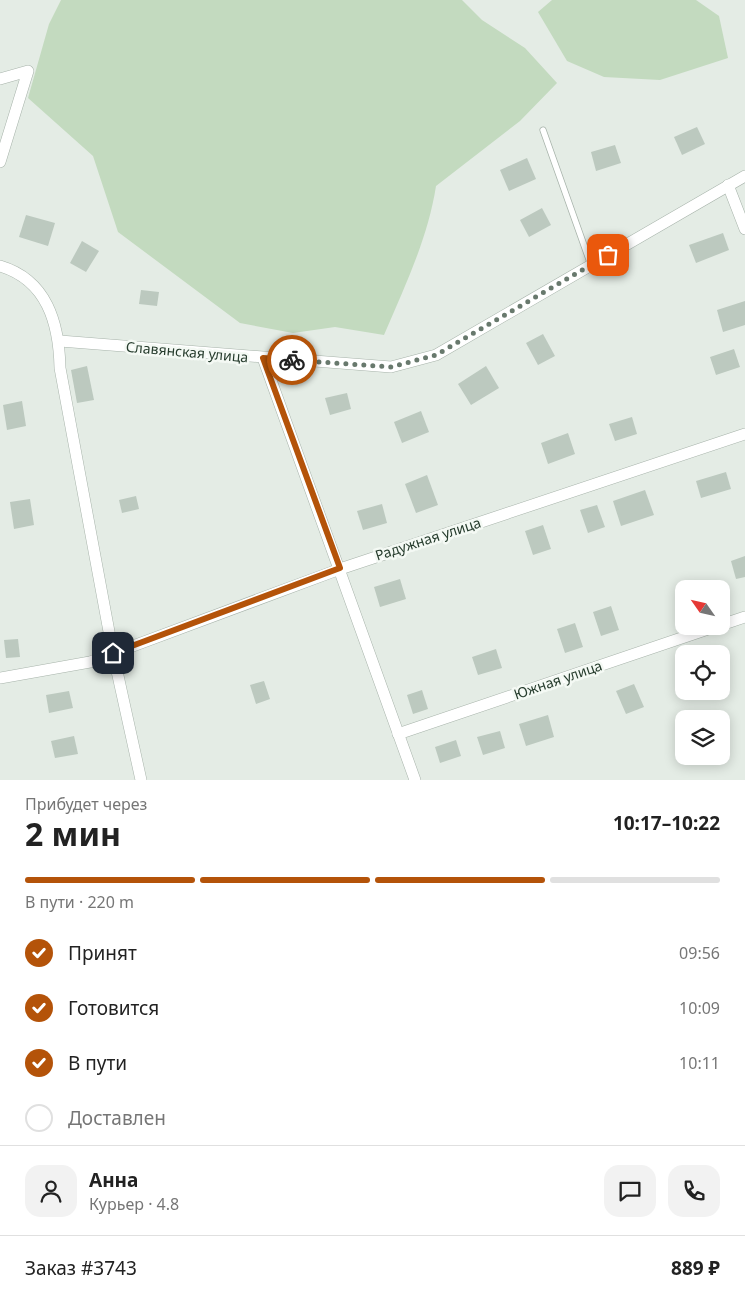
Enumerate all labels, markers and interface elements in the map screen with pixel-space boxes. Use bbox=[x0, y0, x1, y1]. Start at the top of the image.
pin bbox=[587, 234, 629, 276]
icon: bag bbox=[594, 241, 622, 269]
courier bbox=[267, 335, 317, 385]
street label: Славянская улица bbox=[125, 337, 249, 366]
icon: bike bbox=[278, 346, 306, 374]
street label: Радужная улица bbox=[373, 513, 483, 565]
north arrow bbox=[675, 580, 730, 635]
map controls bbox=[675, 580, 730, 765]
pin bbox=[92, 632, 134, 674]
icon: home bbox=[99, 639, 127, 667]
button: locate bbox=[675, 645, 730, 700]
street label: Южная улица bbox=[511, 656, 605, 704]
button: layers bbox=[675, 710, 730, 765]
text: Прибудет через bbox=[25, 793, 147, 815]
text: 10:17–10:22 bbox=[613, 810, 720, 836]
text: 2 мин bbox=[25, 812, 121, 855]
text: В пути · 220 m bbox=[25, 891, 134, 913]
icon: check bbox=[25, 939, 53, 967]
text: Принят bbox=[68, 940, 137, 966]
text: 09:56 bbox=[679, 942, 720, 964]
icon: check bbox=[25, 994, 53, 1022]
text: Готовится bbox=[68, 995, 159, 1021]
text: 10:09 bbox=[679, 997, 720, 1019]
icon: check bbox=[25, 1049, 53, 1077]
text: В пути bbox=[68, 1050, 127, 1076]
text: 10:11 bbox=[679, 1052, 720, 1074]
text: Доставлен bbox=[68, 1105, 166, 1131]
button: person bbox=[25, 1165, 77, 1217]
button: chat bbox=[604, 1165, 656, 1217]
button: phone bbox=[668, 1165, 720, 1217]
text: Анна bbox=[89, 1167, 138, 1193]
text: Курьер · 4.8 bbox=[89, 1193, 179, 1215]
text: Заказ #3743 bbox=[25, 1255, 137, 1281]
text: 889 ₽ bbox=[671, 1255, 720, 1281]

